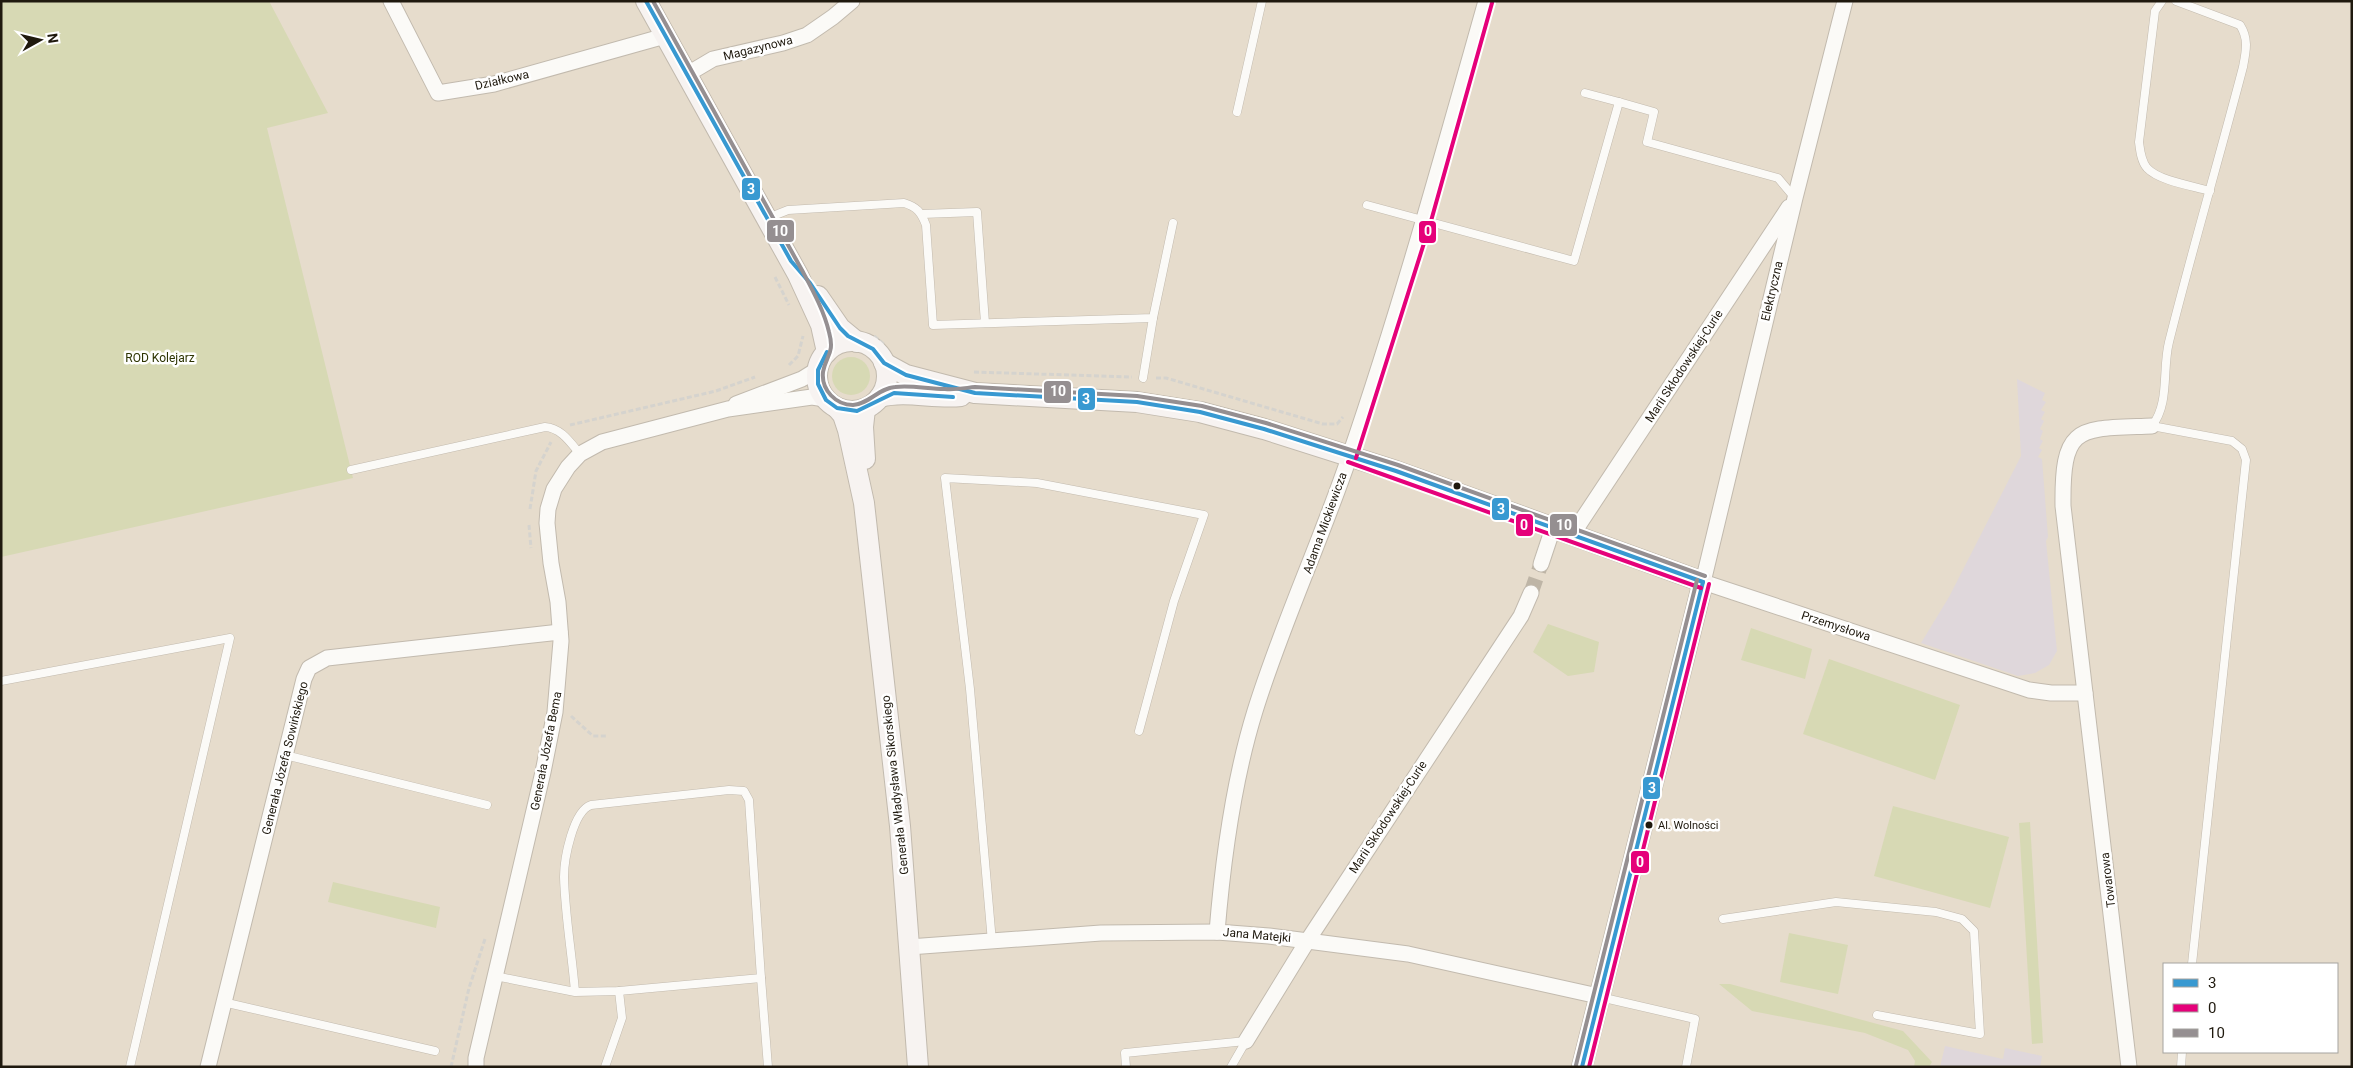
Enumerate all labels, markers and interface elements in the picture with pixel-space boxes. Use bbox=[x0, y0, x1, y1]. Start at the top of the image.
north arrow bbox=[15, 15, 65, 65]
text: N bbox=[44, 32, 61, 44]
street label: Magazynowa bbox=[722, 33, 794, 63]
street label: Działkowa bbox=[474, 67, 530, 93]
line badge: 3 bbox=[741, 177, 761, 201]
text: 3 bbox=[747, 181, 755, 197]
line badge: 10 bbox=[766, 219, 795, 243]
line badge: 0 bbox=[1418, 220, 1437, 244]
text: 10 bbox=[772, 223, 788, 239]
text: 0 bbox=[1424, 223, 1432, 239]
street label: Elektryczna bbox=[1758, 260, 1786, 322]
street label: Marii Skłodowskiej-Curie bbox=[1642, 307, 1726, 425]
park label: ROD Kolejarz bbox=[125, 351, 195, 365]
line badge: 10 bbox=[1043, 380, 1072, 404]
text: 10 bbox=[1050, 383, 1066, 399]
line badge: 3 bbox=[1077, 387, 1096, 411]
text: 3 bbox=[1082, 391, 1090, 407]
street label: Adama Mickiewicza bbox=[1300, 470, 1350, 576]
unlabelled marker bbox=[1452, 481, 1462, 491]
line badge: 3 bbox=[1491, 497, 1510, 521]
text: 3 bbox=[1497, 501, 1505, 517]
line badge: 0 bbox=[1515, 513, 1534, 537]
line badge: 10 bbox=[1549, 513, 1578, 537]
text: 0 bbox=[1520, 517, 1528, 533]
text: 10 bbox=[1556, 517, 1572, 533]
street label: Przemysłowa bbox=[1800, 608, 1872, 644]
street label: Generała Józefa Sowińskiego bbox=[259, 680, 311, 836]
street label: Generała Józefa Bema bbox=[528, 690, 564, 812]
street label: Generała Władysława Sikorskiego bbox=[879, 695, 911, 875]
street label: Marii Skłodowskiej-Curie bbox=[1346, 758, 1430, 876]
line badge: 3 bbox=[1642, 776, 1661, 800]
text: 3 bbox=[1648, 780, 1656, 796]
place label: Al. Wolności bbox=[1658, 819, 1718, 832]
marker: Al. Wolności bbox=[1644, 820, 1654, 830]
line badge: 0 bbox=[1630, 850, 1650, 874]
street label: Towarowa bbox=[2098, 852, 2118, 908]
text: 0 bbox=[1636, 854, 1644, 870]
street label: Jana Matejki bbox=[1222, 925, 1292, 945]
legend bbox=[2163, 963, 2338, 1053]
text: 3 bbox=[2208, 974, 2216, 992]
text: 0 bbox=[2208, 999, 2216, 1017]
text: 10 bbox=[2208, 1024, 2225, 1042]

